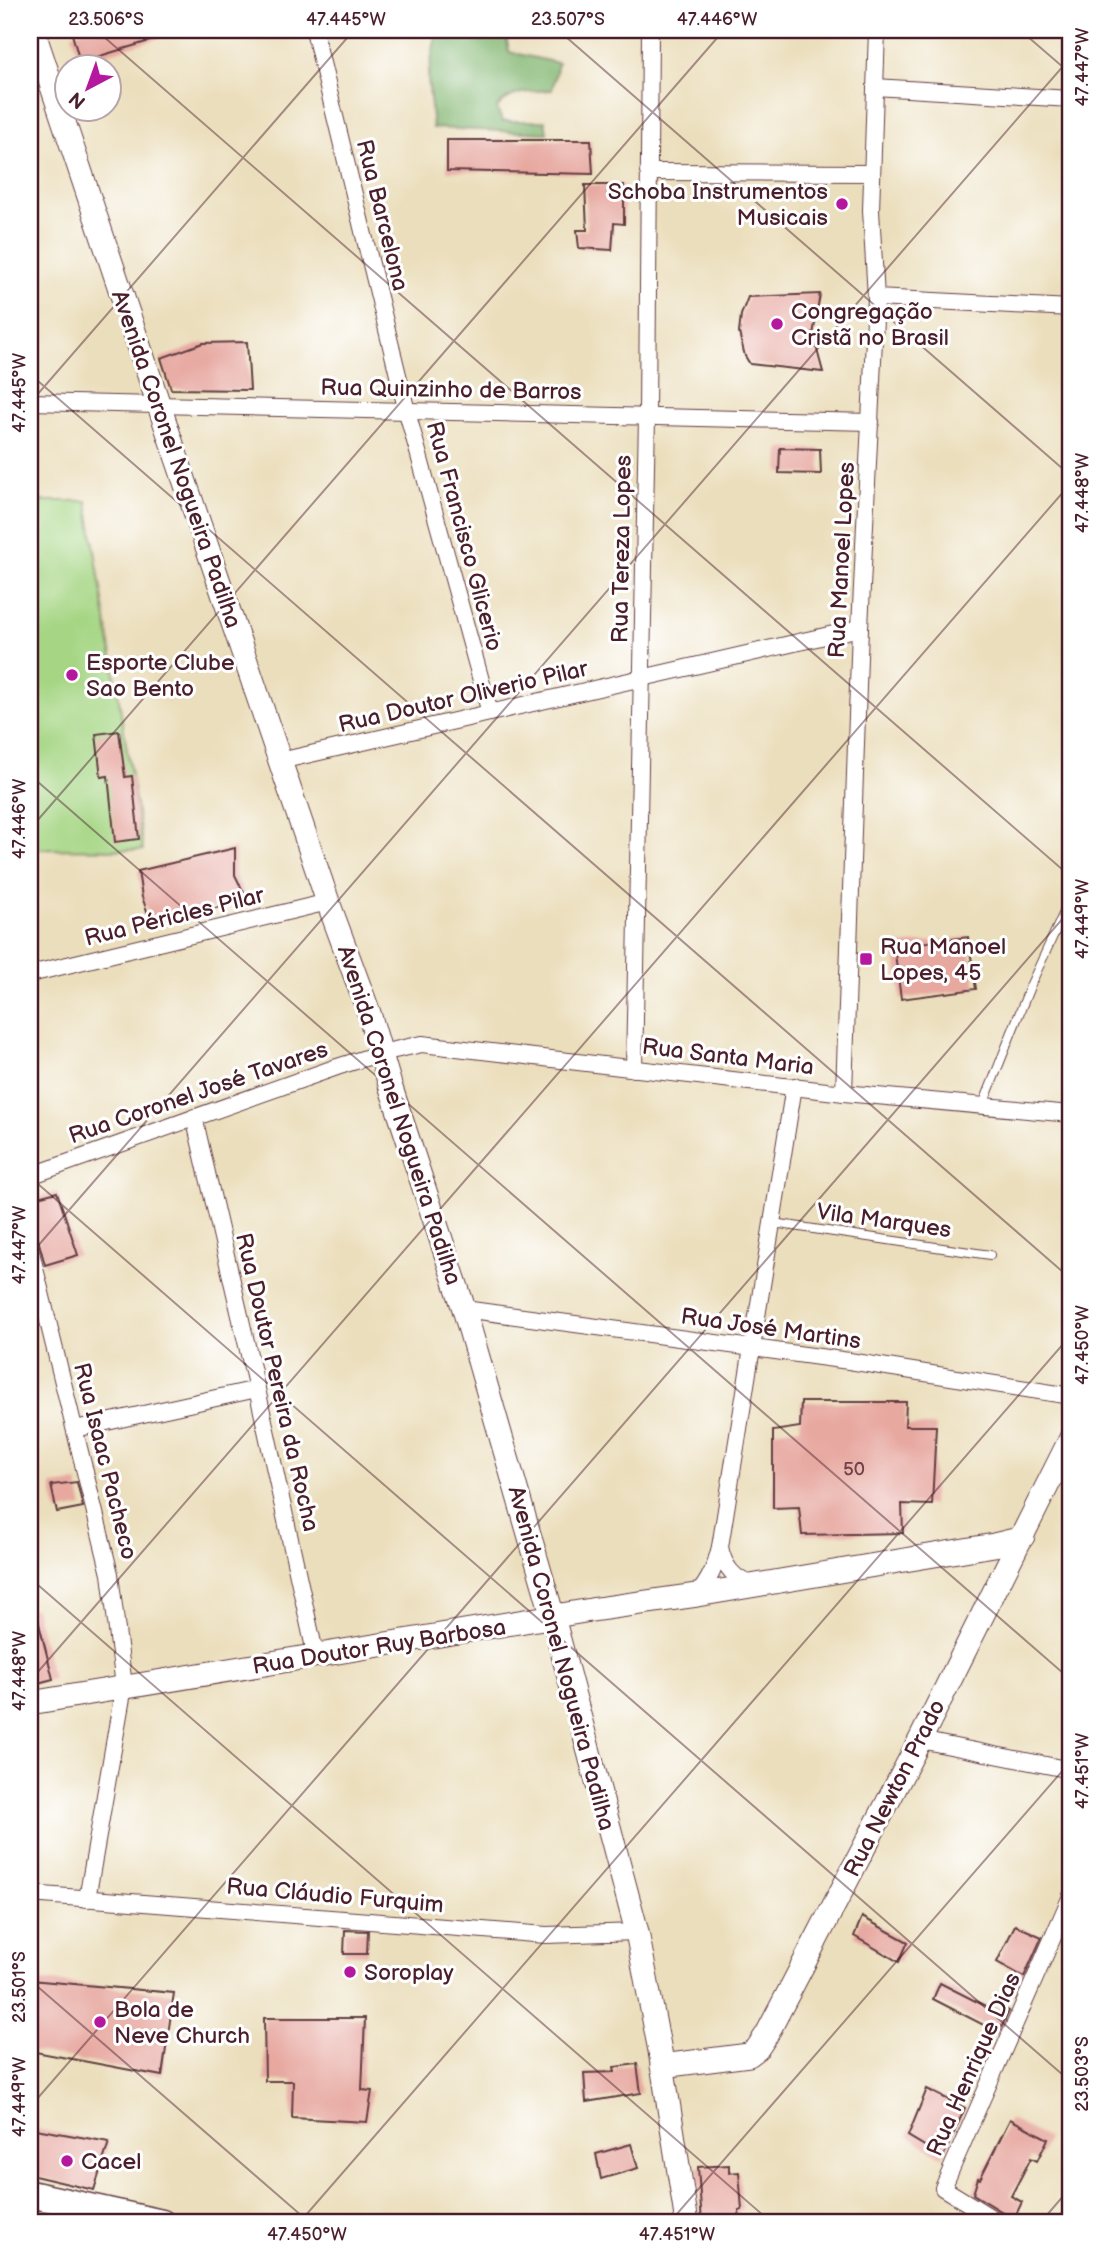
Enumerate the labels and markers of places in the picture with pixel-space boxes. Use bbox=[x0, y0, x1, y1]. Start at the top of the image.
place label: Schoba Instrumentos Musicais bbox=[608, 178, 828, 232]
marker: Schoba Instrumentos Musicais bbox=[834, 196, 850, 212]
place label: Congregação Cristã no Brasil bbox=[791, 298, 949, 352]
marker: Congregação Cristã no Brasil bbox=[769, 316, 785, 332]
place label: Esporte Clube Sao Bento bbox=[86, 649, 235, 703]
marker: Esporte Clube Sao Bento bbox=[64, 667, 80, 683]
place label: Rua Manoel Lopes, 45 bbox=[880, 933, 1006, 987]
marker: Rua Manoel Lopes, 45 bbox=[858, 951, 874, 967]
place label: Soroplay bbox=[364, 1959, 454, 1987]
marker: Soroplay bbox=[342, 1964, 358, 1980]
place label: Bola de Neve Church bbox=[114, 1996, 250, 2050]
marker: Bola de Neve Church bbox=[92, 2014, 108, 2030]
place label: Cacel bbox=[81, 2148, 141, 2176]
marker: Cacel bbox=[59, 2153, 75, 2169]

